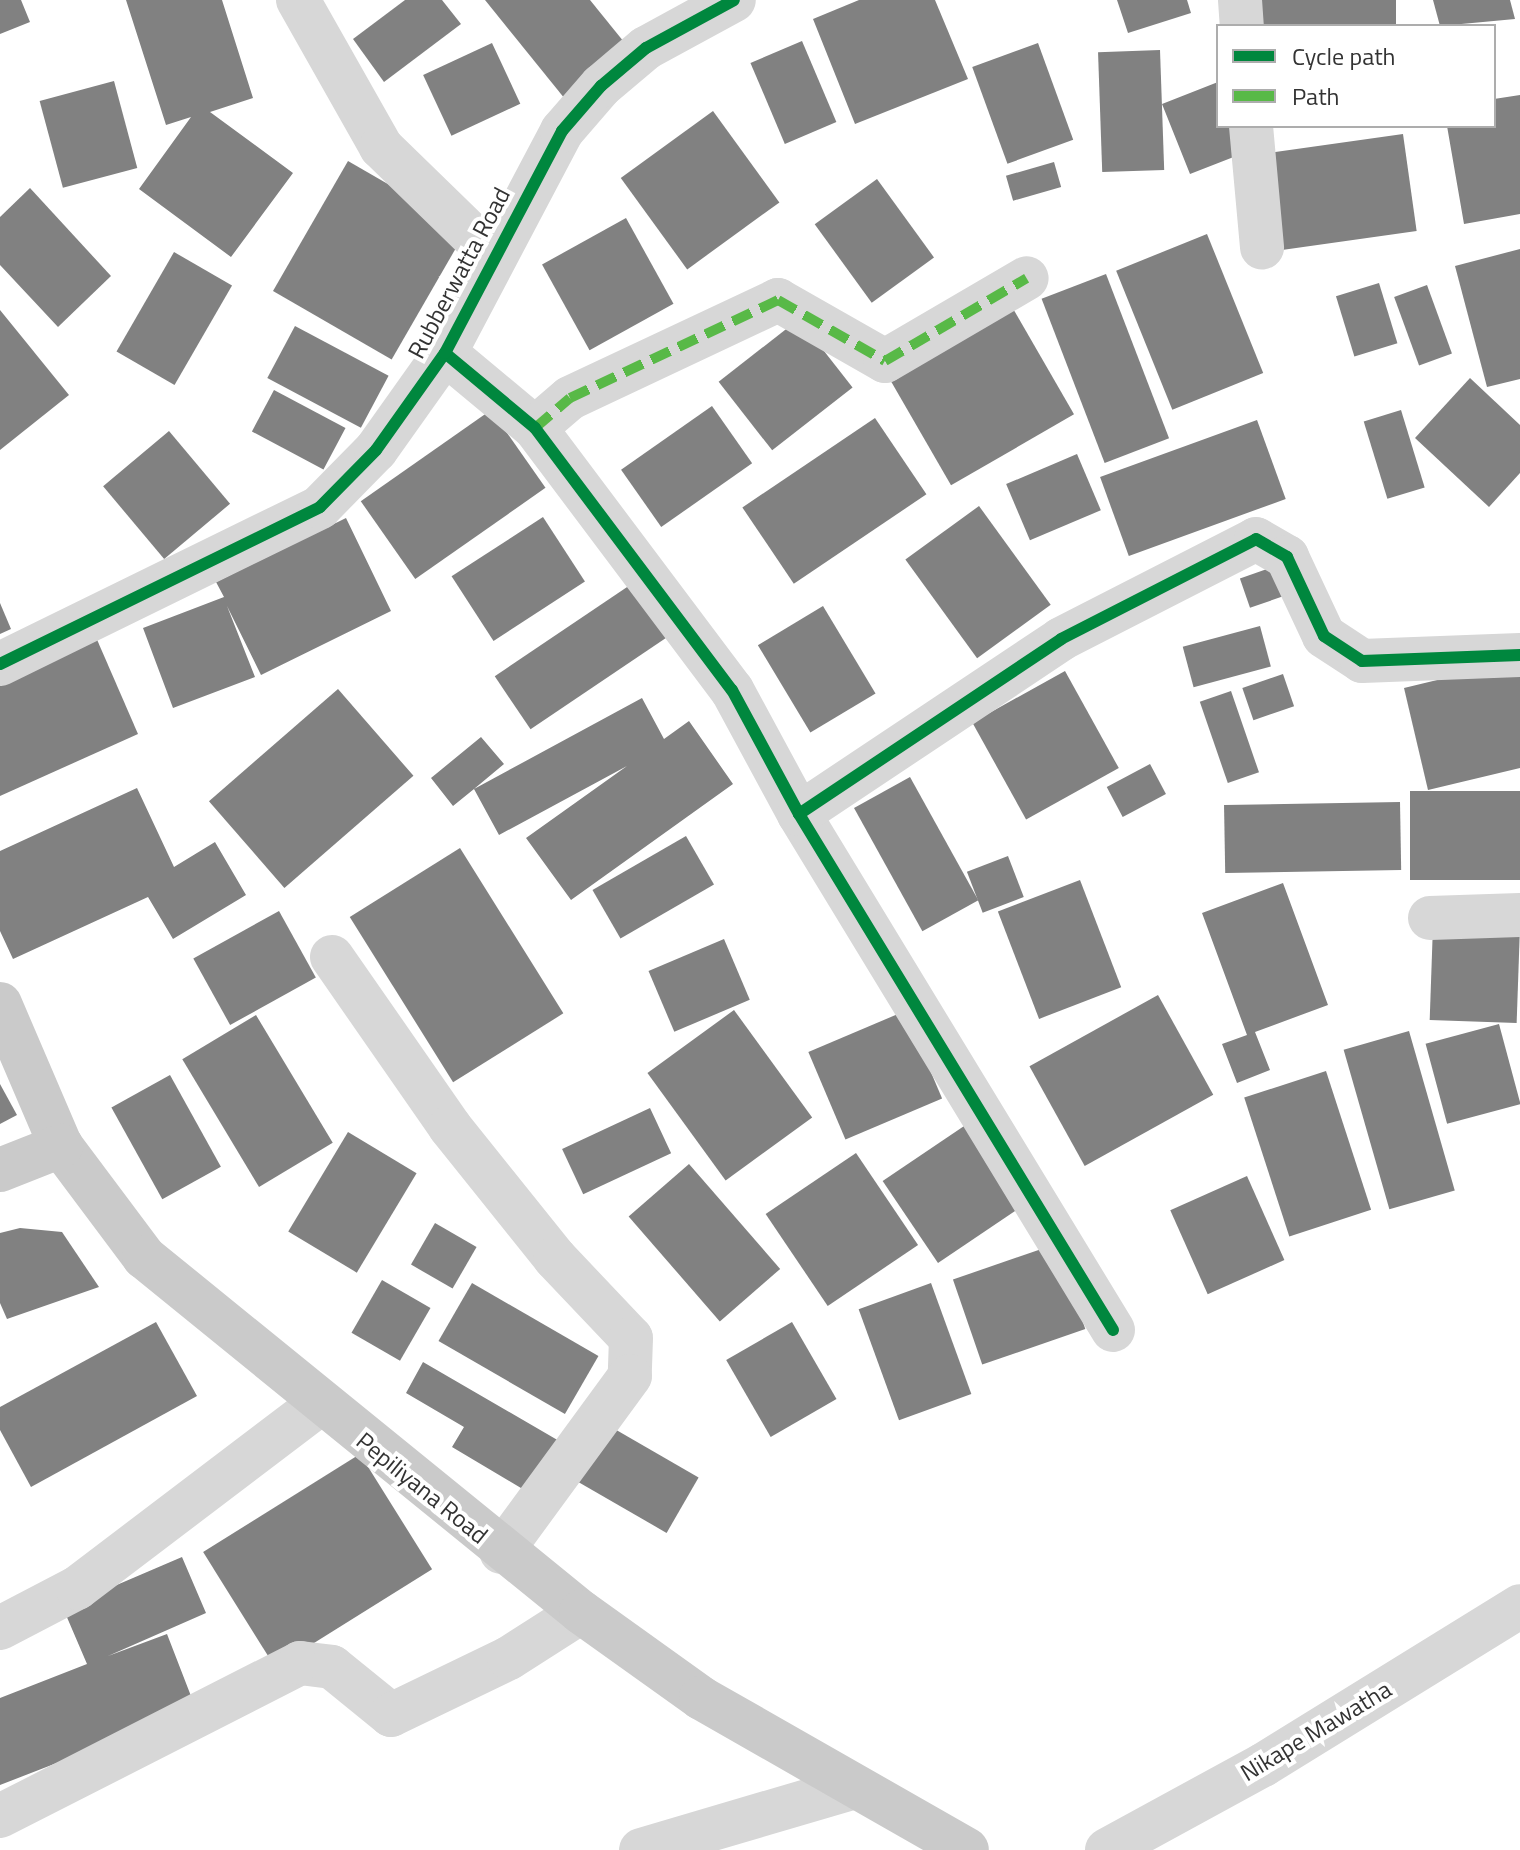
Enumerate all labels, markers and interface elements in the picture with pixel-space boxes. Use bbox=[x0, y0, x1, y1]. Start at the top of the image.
legend bbox=[1216, 24, 1496, 128]
text: Cycle path bbox=[1292, 38, 1395, 74]
text: Path bbox=[1292, 78, 1339, 114]
street label: Rubberwatta Road bbox=[402, 183, 516, 363]
street label: Pepiliyana Road bbox=[351, 1426, 493, 1550]
street label: Nikape Mawatha bbox=[1235, 1675, 1397, 1787]

